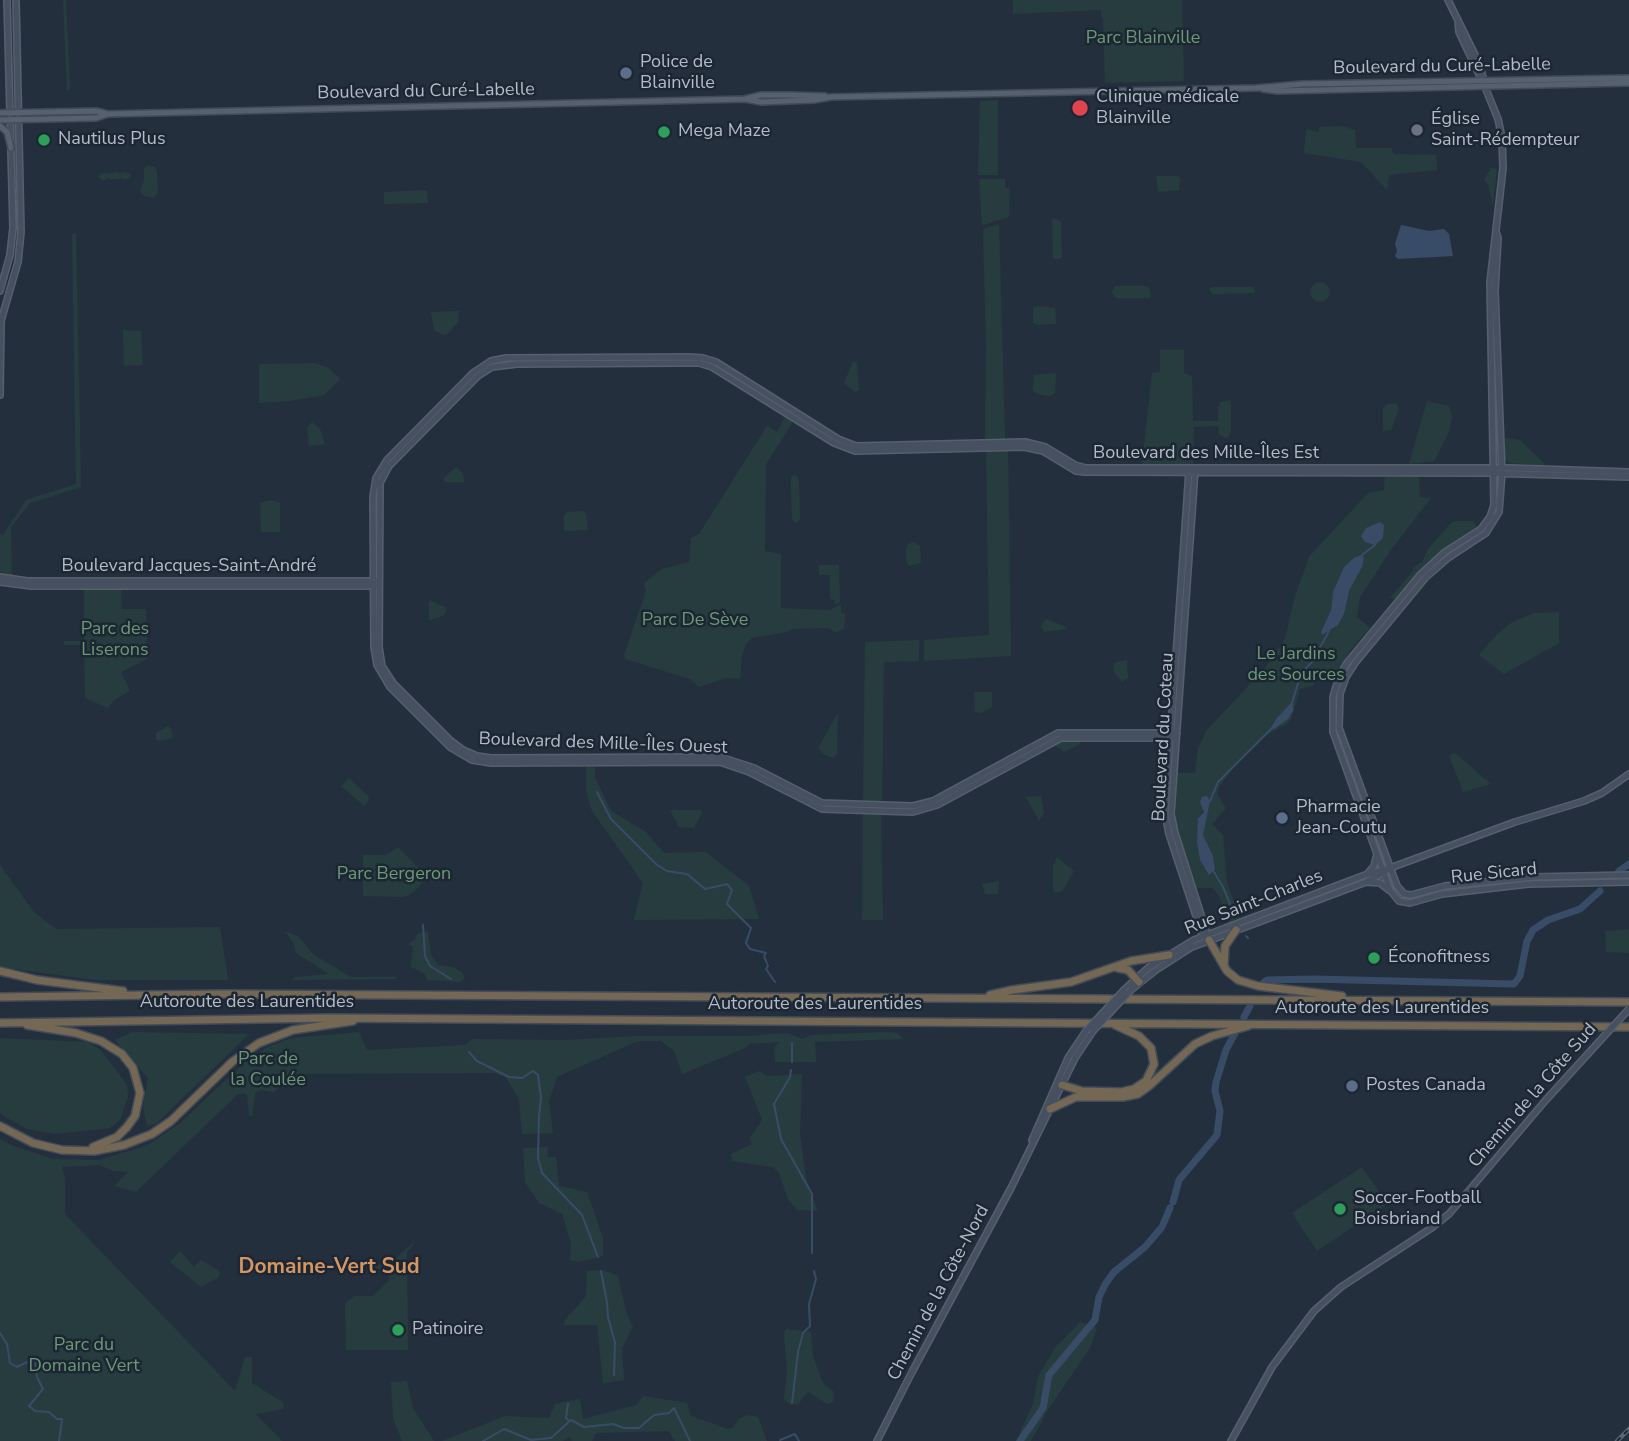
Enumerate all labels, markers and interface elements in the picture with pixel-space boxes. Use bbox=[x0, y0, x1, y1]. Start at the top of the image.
park label: Parc Blainville bbox=[1086, 28, 1200, 50]
place label: Police de Blainville bbox=[640, 52, 715, 94]
street label: Boulevard du Curé-Labelle bbox=[1333, 54, 1551, 80]
marker: Police de Blainville bbox=[618, 65, 634, 81]
street label: Boulevard du Curé-Labelle bbox=[317, 79, 535, 105]
place label: Clinique médicale Blainville bbox=[1096, 87, 1239, 130]
marker: Clinique médicale Blainville bbox=[1070, 98, 1090, 118]
place label: Église Saint-Rédempteur bbox=[1431, 109, 1579, 152]
place label: Mega Maze bbox=[678, 121, 770, 143]
marker: Église Saint-Rédempteur bbox=[1409, 122, 1425, 138]
marker: Mega Maze bbox=[656, 124, 672, 140]
place label: Nautilus Plus bbox=[58, 129, 166, 151]
marker: Nautilus Plus bbox=[36, 132, 52, 148]
street label: Boulevard des Mille-Îles Est bbox=[1093, 443, 1319, 465]
street label: Boulevard Jacques-Saint-André bbox=[62, 556, 316, 578]
park label: Parc De Sève bbox=[642, 610, 748, 632]
park label: Parc des Liserons bbox=[81, 619, 149, 662]
park label: Le Jardins des Sources bbox=[1247, 644, 1345, 686]
street label: Boulevard du Coteau bbox=[1149, 652, 1179, 822]
street label: Boulevard des Mille-Îles Ouest bbox=[478, 729, 728, 759]
place label: Pharmacie Jean-Coutu bbox=[1296, 797, 1387, 840]
marker: Pharmacie Jean-Coutu bbox=[1274, 810, 1290, 826]
street label: Rue Sicard bbox=[1450, 859, 1538, 889]
park label: Parc Bergeron bbox=[337, 864, 451, 886]
street label: Rue Saint-Charles bbox=[1182, 865, 1326, 941]
place label: Éconofitness bbox=[1388, 947, 1490, 969]
marker: Éconofitness bbox=[1366, 950, 1382, 966]
street label: Autoroute des Laurentides bbox=[140, 992, 354, 1014]
street label: Autoroute des Laurentides bbox=[708, 994, 922, 1016]
street label: Autoroute des Laurentides bbox=[1275, 998, 1489, 1020]
street label: Chemin de la Côte Sud bbox=[1464, 1019, 1602, 1173]
park label: Parc de la Coulée bbox=[230, 1049, 306, 1092]
place label: Postes Canada bbox=[1366, 1075, 1486, 1097]
marker: Postes Canada bbox=[1344, 1078, 1360, 1094]
place label: Soccer-Football Boisbriand bbox=[1354, 1188, 1481, 1230]
marker: Soccer-Football Boisbriand bbox=[1332, 1201, 1348, 1217]
street label: Chemin de la Côte-Nord bbox=[884, 1202, 994, 1384]
district label: Domaine-Vert Sud bbox=[239, 1255, 419, 1281]
place label: Patinoire bbox=[412, 1319, 483, 1341]
marker: Patinoire bbox=[390, 1322, 406, 1338]
park label: Parc du Domaine Vert bbox=[28, 1335, 140, 1378]

